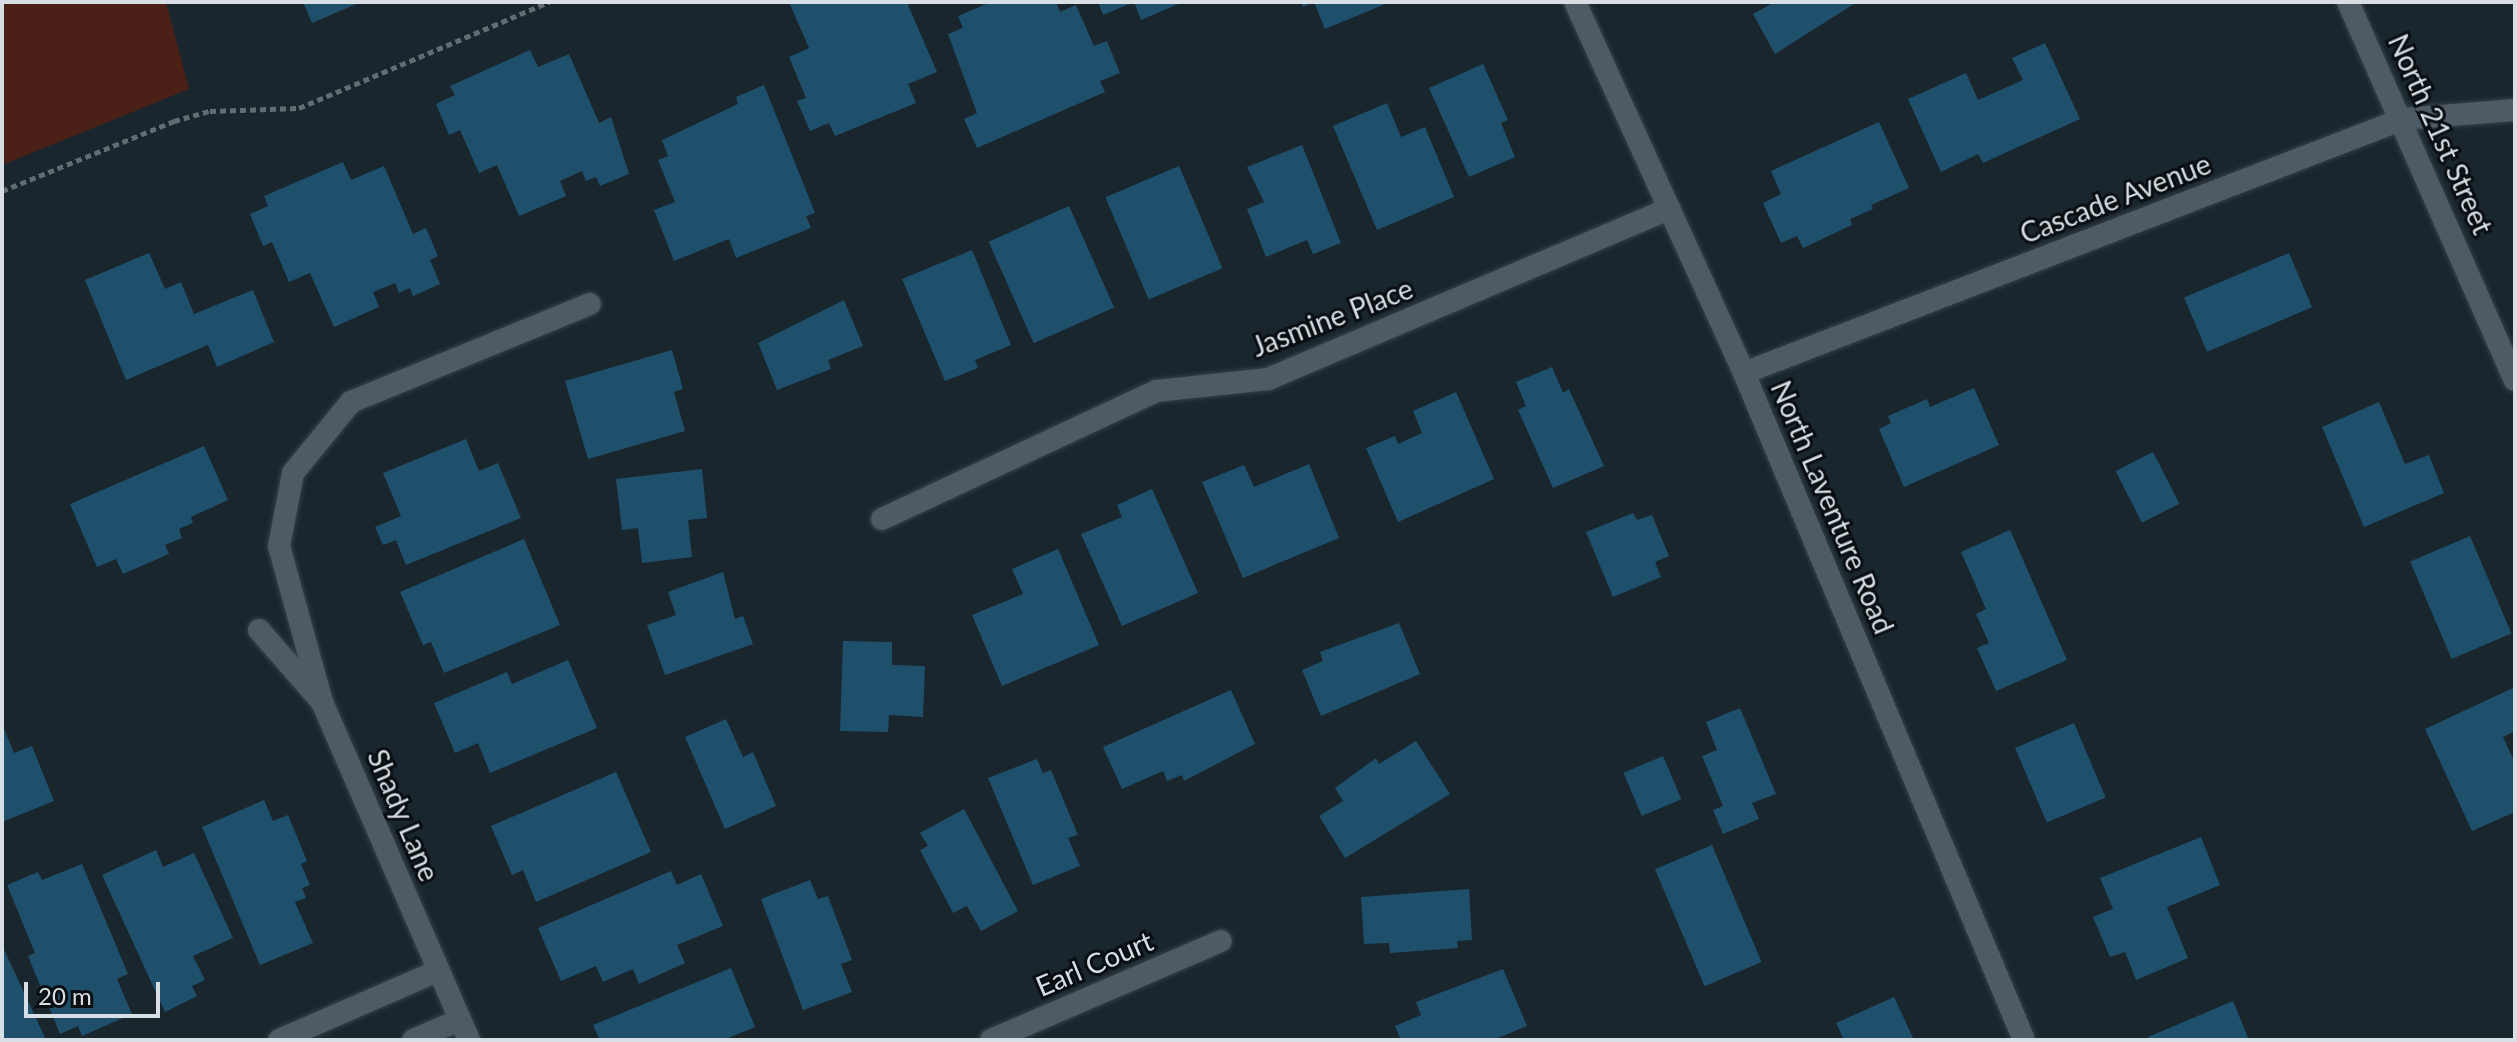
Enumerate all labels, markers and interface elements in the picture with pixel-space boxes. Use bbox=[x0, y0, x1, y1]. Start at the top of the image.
street label: North 21st Street bbox=[2382, 29, 2500, 239]
street label: Cascade Avenue bbox=[2015, 146, 2215, 250]
street label: Jasmine Place bbox=[1247, 271, 1417, 363]
street label: North Laventure Road bbox=[1765, 376, 1901, 638]
street label: Shady Lane bbox=[361, 744, 447, 886]
street label: Earl Court bbox=[1030, 923, 1158, 1003]
scale bar bbox=[28, 966, 164, 1016]
text: 20 m bbox=[38, 981, 92, 1010]

